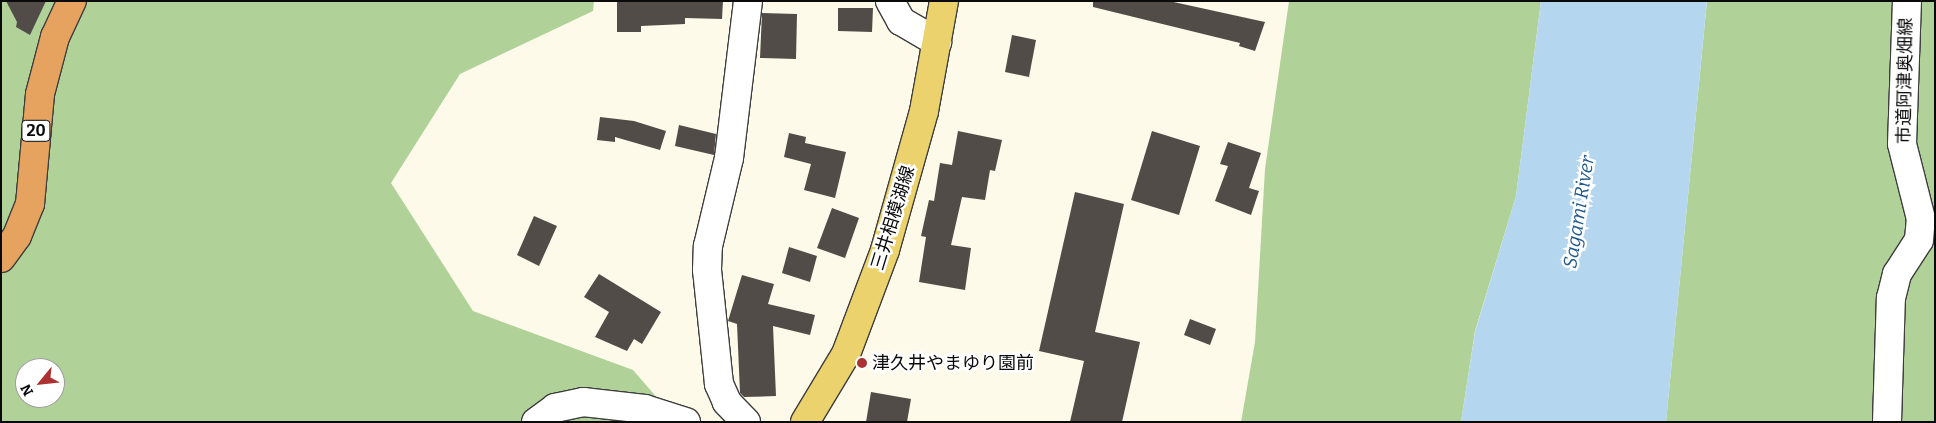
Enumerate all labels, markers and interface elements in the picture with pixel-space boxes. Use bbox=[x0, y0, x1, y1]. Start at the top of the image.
street label: 市道阿津奥畑線 bbox=[1893, 18, 1917, 144]
road number: 20 bbox=[21, 118, 51, 144]
water label: Sagami River bbox=[1559, 154, 1599, 270]
street label: 三井相模湖線 bbox=[867, 163, 919, 273]
place label: 津久井やまゆり園前 bbox=[872, 352, 1034, 374]
marker: 津久井やまゆり園前 bbox=[856, 357, 868, 369]
north arrow bbox=[15, 358, 65, 408]
text: N bbox=[17, 381, 37, 399]

